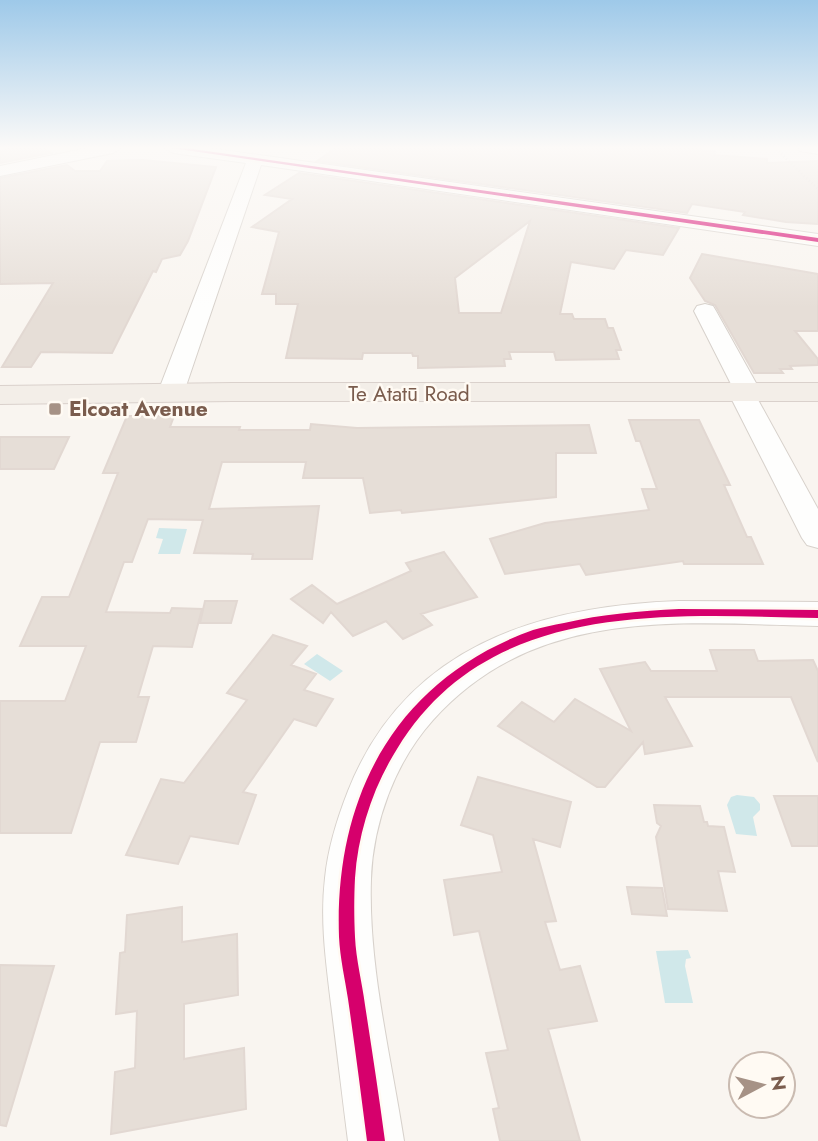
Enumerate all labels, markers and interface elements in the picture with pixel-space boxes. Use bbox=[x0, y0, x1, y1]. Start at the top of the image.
street label: Te Atatū Road bbox=[348, 379, 470, 409]
place label: Elcoat Avenue bbox=[69, 394, 208, 424]
marker: Elcoat Avenue bbox=[47, 401, 63, 417]
north arrow bbox=[727, 1050, 797, 1120]
text: N bbox=[764, 1074, 793, 1092]

